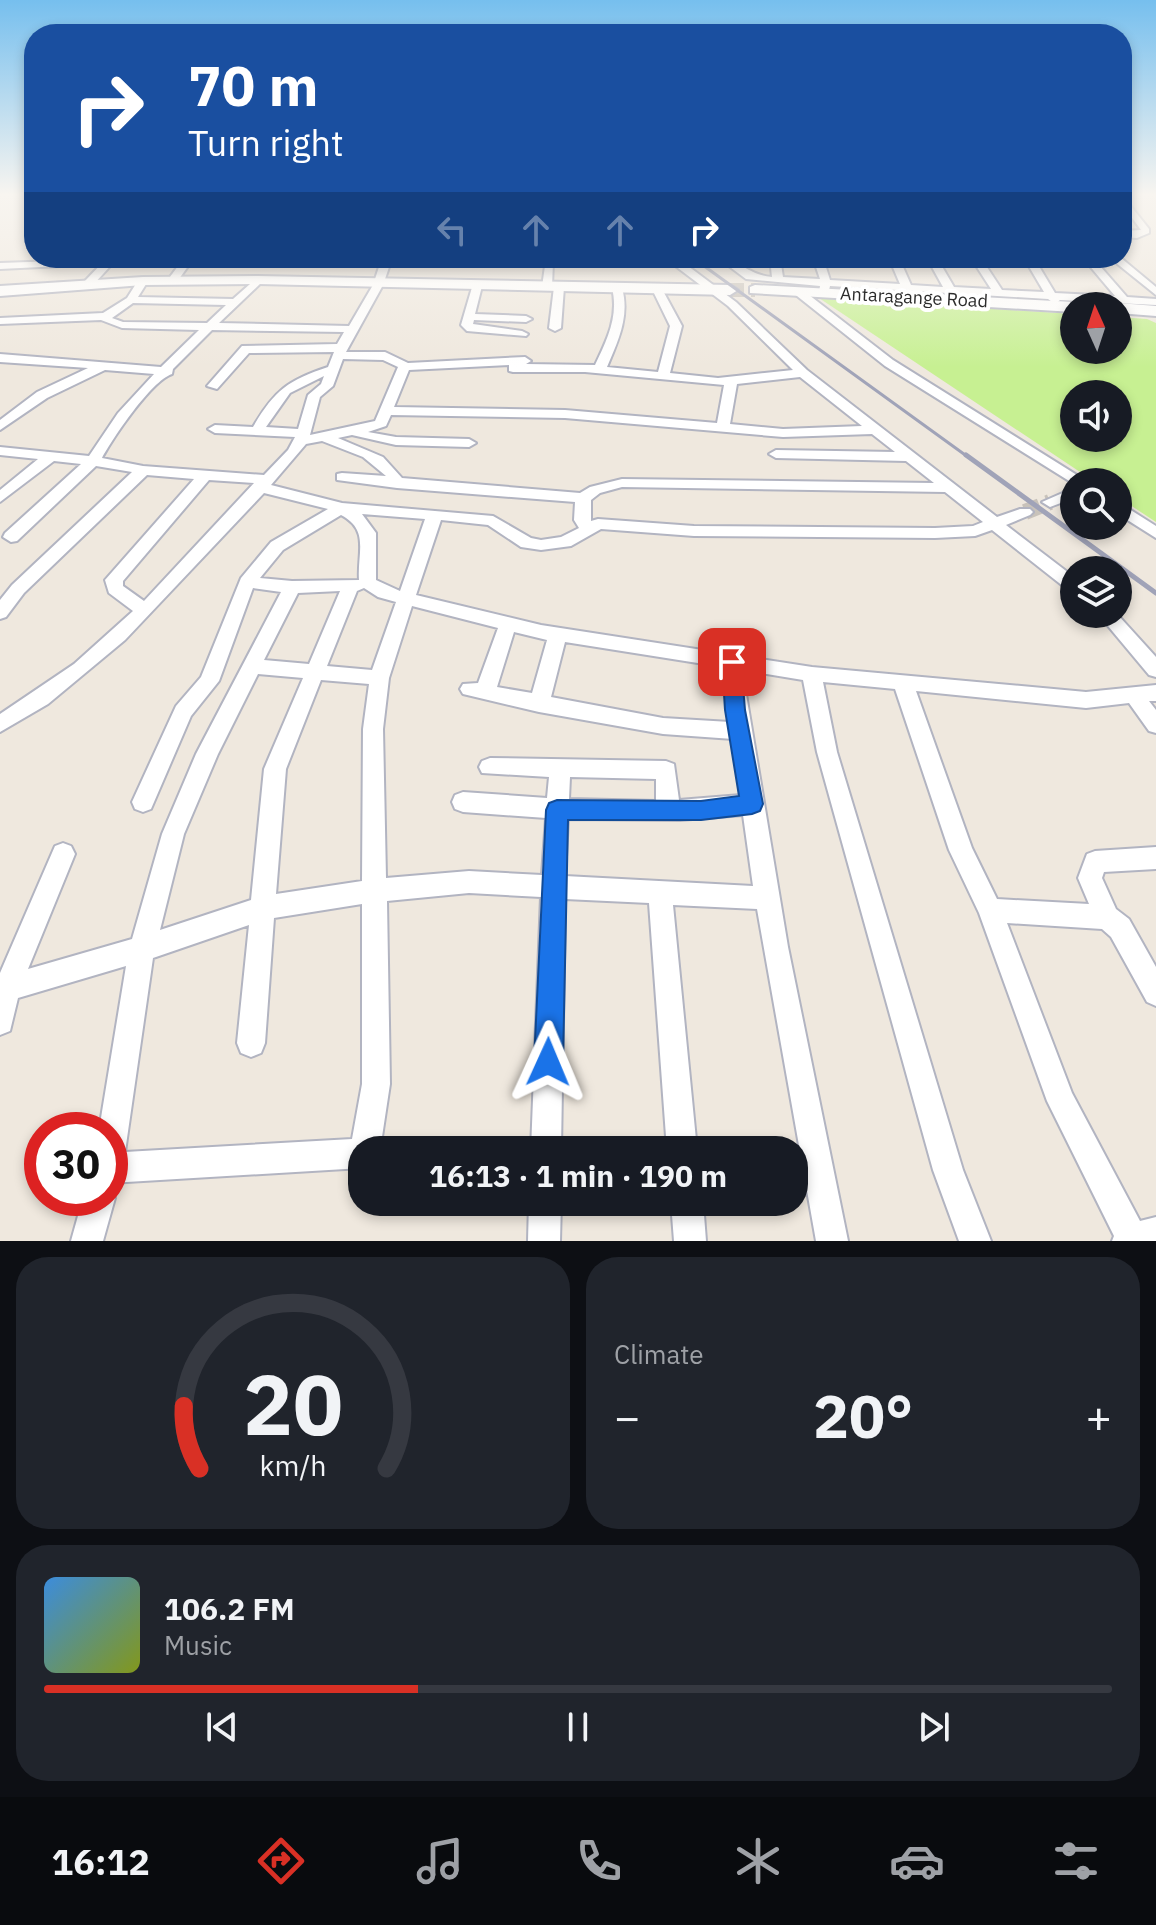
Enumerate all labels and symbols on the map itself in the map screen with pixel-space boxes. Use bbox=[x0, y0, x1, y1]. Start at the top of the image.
street label: Antaragange Road bbox=[839, 282, 989, 312]
north arrow bbox=[1060, 292, 1132, 364]
pin bbox=[698, 628, 766, 696]
position arrow bbox=[506, 1020, 590, 1104]
speed limit sign: 30 bbox=[24, 1112, 128, 1216]

